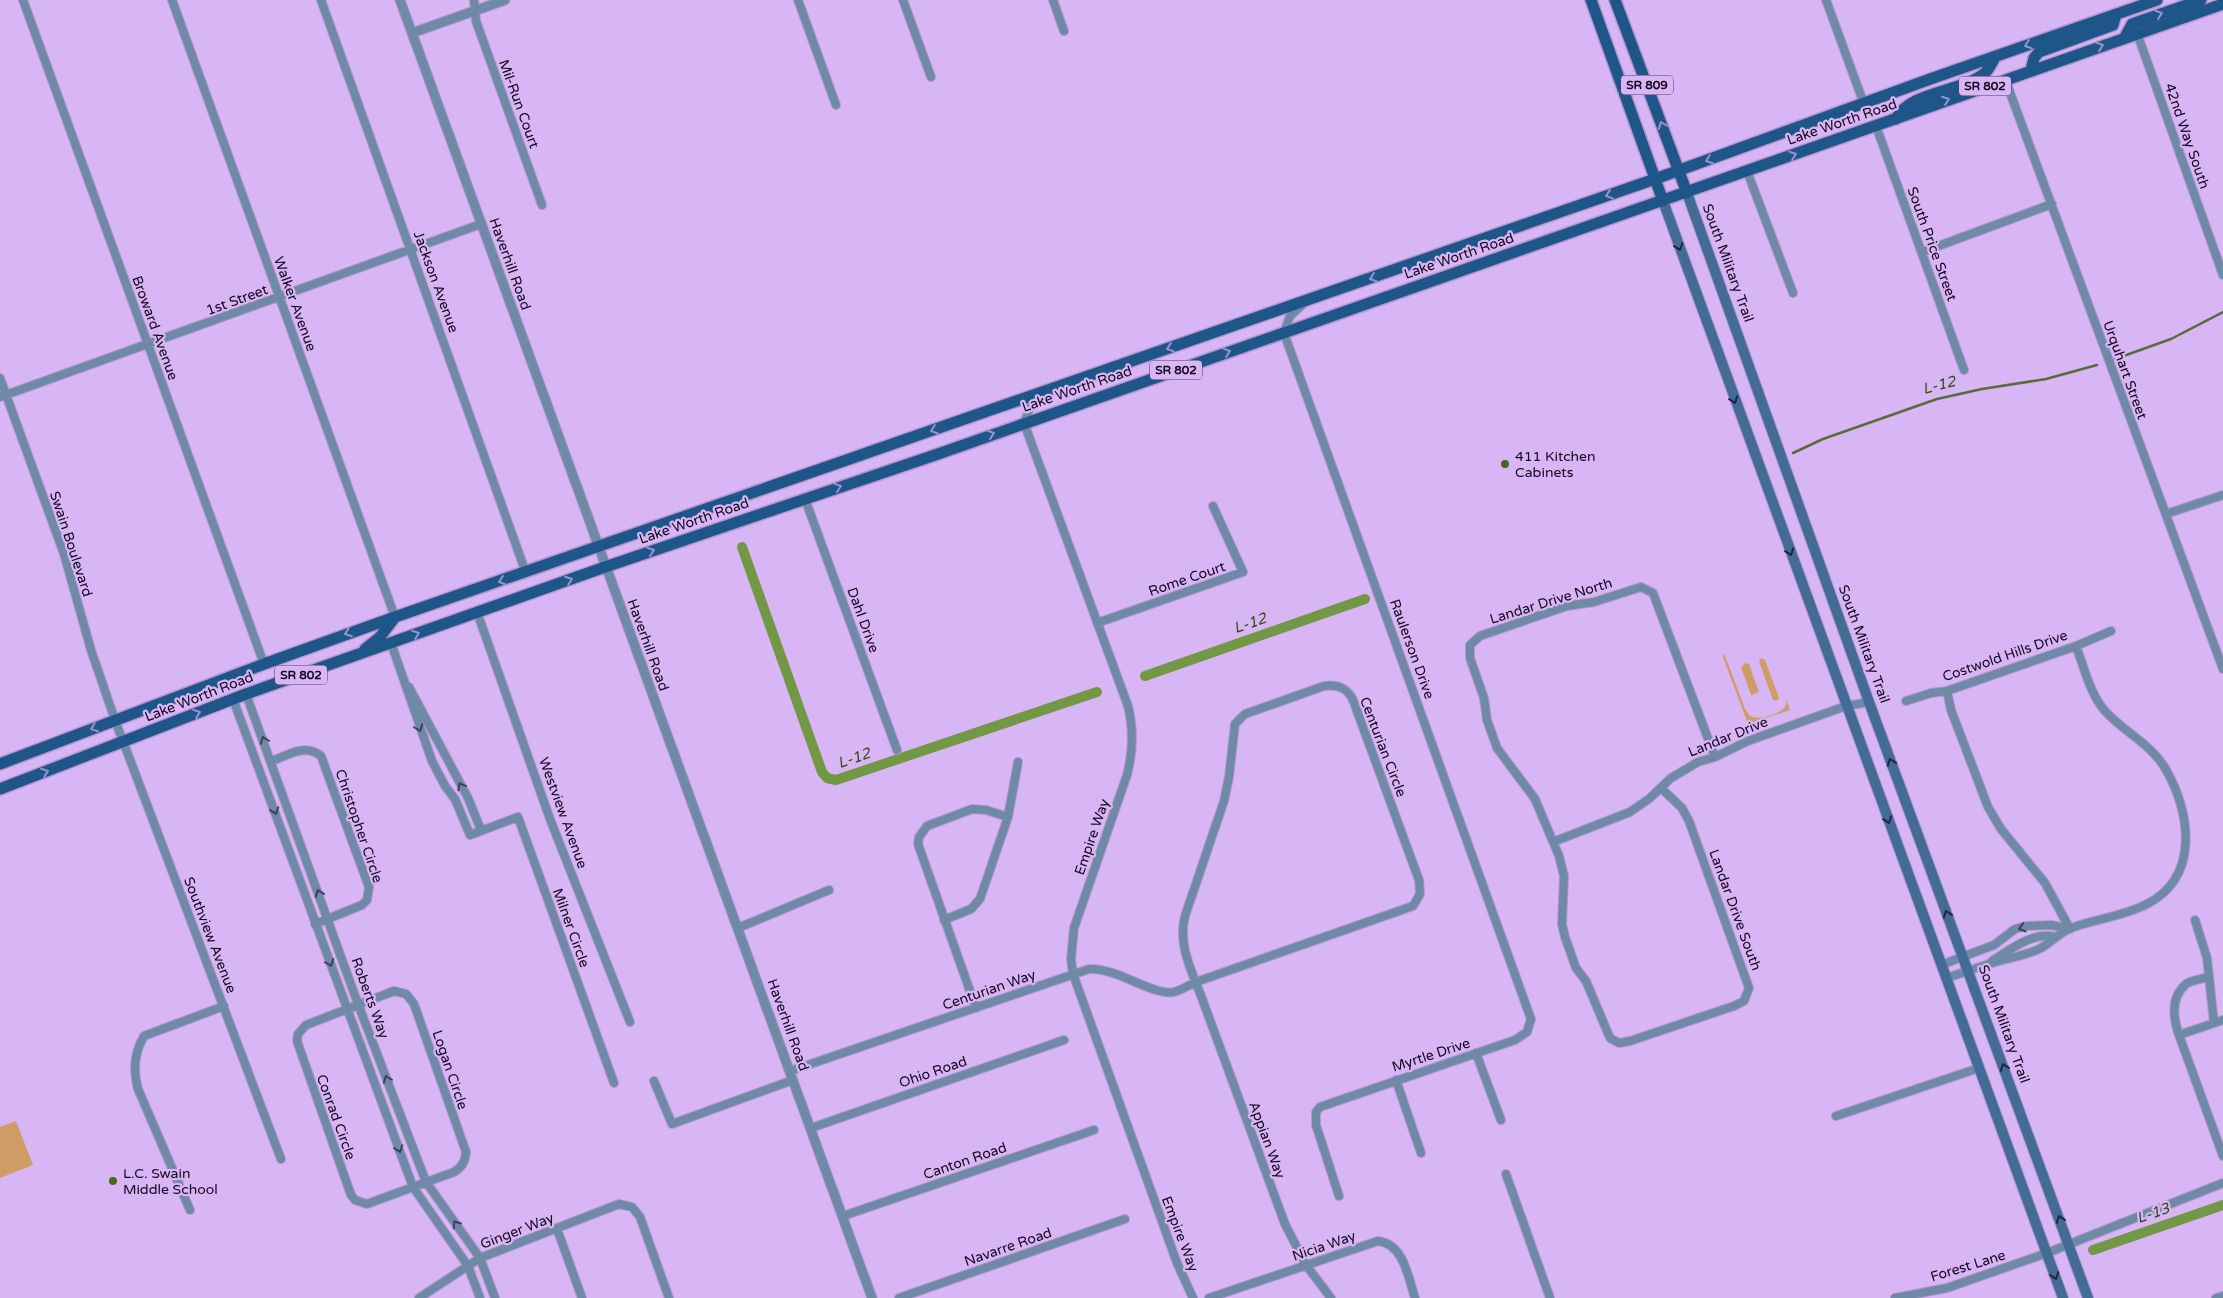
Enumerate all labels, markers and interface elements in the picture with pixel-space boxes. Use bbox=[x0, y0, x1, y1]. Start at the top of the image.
one-way arrow bbox=[2155, 10, 2163, 20]
one-way arrow bbox=[2024, 39, 2033, 49]
one-way arrow bbox=[2095, 42, 2103, 52]
street label: Mil-Run Court bbox=[495, 57, 543, 151]
road number: SR 809 bbox=[1621, 76, 1673, 94]
road number: SR 802 bbox=[1959, 76, 2011, 95]
street label: 42nd Way South bbox=[2161, 81, 2213, 191]
street label: Lake Worth Road bbox=[1785, 95, 1899, 149]
one-way arrow bbox=[1941, 96, 1950, 106]
one-way arrow bbox=[1658, 121, 1668, 130]
one-way arrow bbox=[1789, 151, 1797, 161]
one-way arrow bbox=[1705, 153, 1714, 164]
street label: South Price Street bbox=[1903, 185, 1961, 304]
one-way arrow bbox=[1605, 190, 1614, 200]
street label: South Military Trail bbox=[1699, 202, 1757, 324]
street label: Haverhill Road bbox=[485, 216, 535, 312]
street label: Jackson Avenue bbox=[410, 229, 462, 335]
street label: Lake Worth Road bbox=[1402, 229, 1516, 283]
one-way arrow bbox=[1673, 242, 1683, 251]
street label: Walker Avenue bbox=[270, 254, 320, 354]
one-way arrow bbox=[1369, 272, 1378, 282]
street label: Broward Avenue bbox=[128, 274, 182, 383]
street label: 1st Street bbox=[204, 281, 271, 319]
street label: Urquhart Street bbox=[2099, 318, 2151, 422]
one-way arrow bbox=[1166, 342, 1174, 352]
one-way arrow bbox=[1223, 348, 1231, 358]
road number: SR 802 bbox=[1150, 360, 1202, 380]
street label: Lake Worth Road bbox=[1020, 362, 1134, 416]
water label: L-12 bbox=[1921, 372, 1959, 398]
one-way arrow bbox=[1728, 395, 1738, 403]
one-way arrow bbox=[930, 424, 938, 434]
one-way arrow bbox=[987, 430, 995, 440]
place label: 411 Kitchen Cabinets bbox=[1515, 448, 1596, 481]
marker: 411 Kitchen Cabinets bbox=[1499, 458, 1511, 470]
one-way arrow bbox=[833, 483, 841, 493]
street label: Swain Boulevard bbox=[46, 489, 96, 599]
street label: Lake Worth Road bbox=[637, 494, 751, 548]
one-way arrow bbox=[646, 547, 655, 557]
one-way arrow bbox=[1784, 547, 1794, 556]
street label: Rome Court bbox=[1146, 558, 1228, 600]
street label: Landar Drive North bbox=[1488, 574, 1614, 628]
one-way arrow bbox=[498, 575, 507, 585]
one-way arrow bbox=[564, 575, 573, 585]
street label: South Military Trail bbox=[1835, 583, 1893, 705]
street label: Dahl Drive bbox=[843, 585, 883, 655]
street label: Haverhill Road bbox=[623, 597, 673, 693]
street label: Raulerson Drive bbox=[1386, 597, 1438, 701]
water label: L-12 bbox=[1231, 609, 1270, 637]
one-way arrow bbox=[344, 627, 353, 637]
street label: Costwold Hills Drive bbox=[1940, 627, 2070, 685]
one-way arrow bbox=[411, 630, 419, 640]
road number: SR 802 bbox=[275, 666, 327, 684]
street label: Lake Worth Road bbox=[142, 668, 256, 726]
street label: Centurian Circle bbox=[1356, 695, 1410, 799]
one-way arrow bbox=[192, 709, 201, 719]
street label: Landar Drive bbox=[1686, 713, 1770, 761]
one-way arrow bbox=[91, 722, 99, 732]
one-way arrow bbox=[413, 723, 423, 731]
one-way arrow bbox=[260, 736, 270, 745]
water label: L-12 bbox=[835, 744, 874, 772]
street label: Westview Avenue bbox=[535, 755, 591, 871]
one-way arrow bbox=[1887, 758, 1897, 767]
one-way arrow bbox=[41, 767, 49, 777]
street label: Christopher Circle bbox=[332, 767, 386, 885]
one-way arrow bbox=[458, 783, 468, 792]
street label: Empire Way bbox=[1071, 796, 1113, 877]
one-way arrow bbox=[269, 806, 279, 814]
one-way arrow bbox=[1882, 815, 1892, 824]
street label: Landar Drive South bbox=[1705, 847, 1765, 973]
street label: Southview Avenue bbox=[180, 875, 240, 996]
street label: Milner Circle bbox=[549, 886, 593, 970]
one-way arrow bbox=[315, 889, 325, 898]
one-way arrow bbox=[1943, 910, 1953, 919]
one-way arrow bbox=[2018, 922, 2026, 933]
street label: Roberts Way bbox=[347, 955, 393, 1041]
one-way arrow bbox=[324, 959, 334, 967]
street label: South Military Trail bbox=[1975, 963, 2033, 1085]
street label: Centurian Way bbox=[940, 966, 1038, 1014]
street label: Haverhill Road bbox=[763, 977, 813, 1073]
street label: Logan Circle bbox=[429, 1028, 472, 1112]
street label: Myrtle Drive bbox=[1390, 1034, 1472, 1076]
street label: Ohio Road bbox=[897, 1052, 969, 1092]
one-way arrow bbox=[2000, 1063, 2010, 1071]
street label: Conrad Circle bbox=[313, 1072, 359, 1162]
one-way arrow bbox=[383, 1075, 393, 1083]
street label: Appian Way bbox=[1245, 1099, 1289, 1181]
street label: Canton Road bbox=[921, 1139, 1009, 1183]
one-way arrow bbox=[393, 1144, 403, 1152]
place label: L.C. Swain Middle School bbox=[123, 1165, 218, 1198]
marker: L.C. Swain Middle School bbox=[107, 1175, 119, 1187]
street label: Empire Way bbox=[1158, 1194, 1202, 1275]
water label: L-13 bbox=[2134, 1199, 2173, 1227]
street label: Ginger Way bbox=[478, 1209, 557, 1253]
one-way arrow bbox=[2056, 1215, 2066, 1224]
one-way arrow bbox=[453, 1221, 462, 1230]
street label: Navarre Road bbox=[962, 1224, 1054, 1270]
street label: Nicia Way bbox=[1290, 1227, 1358, 1265]
street label: Forest Lane bbox=[1928, 1247, 2008, 1285]
one-way arrow bbox=[2049, 1271, 2059, 1279]

